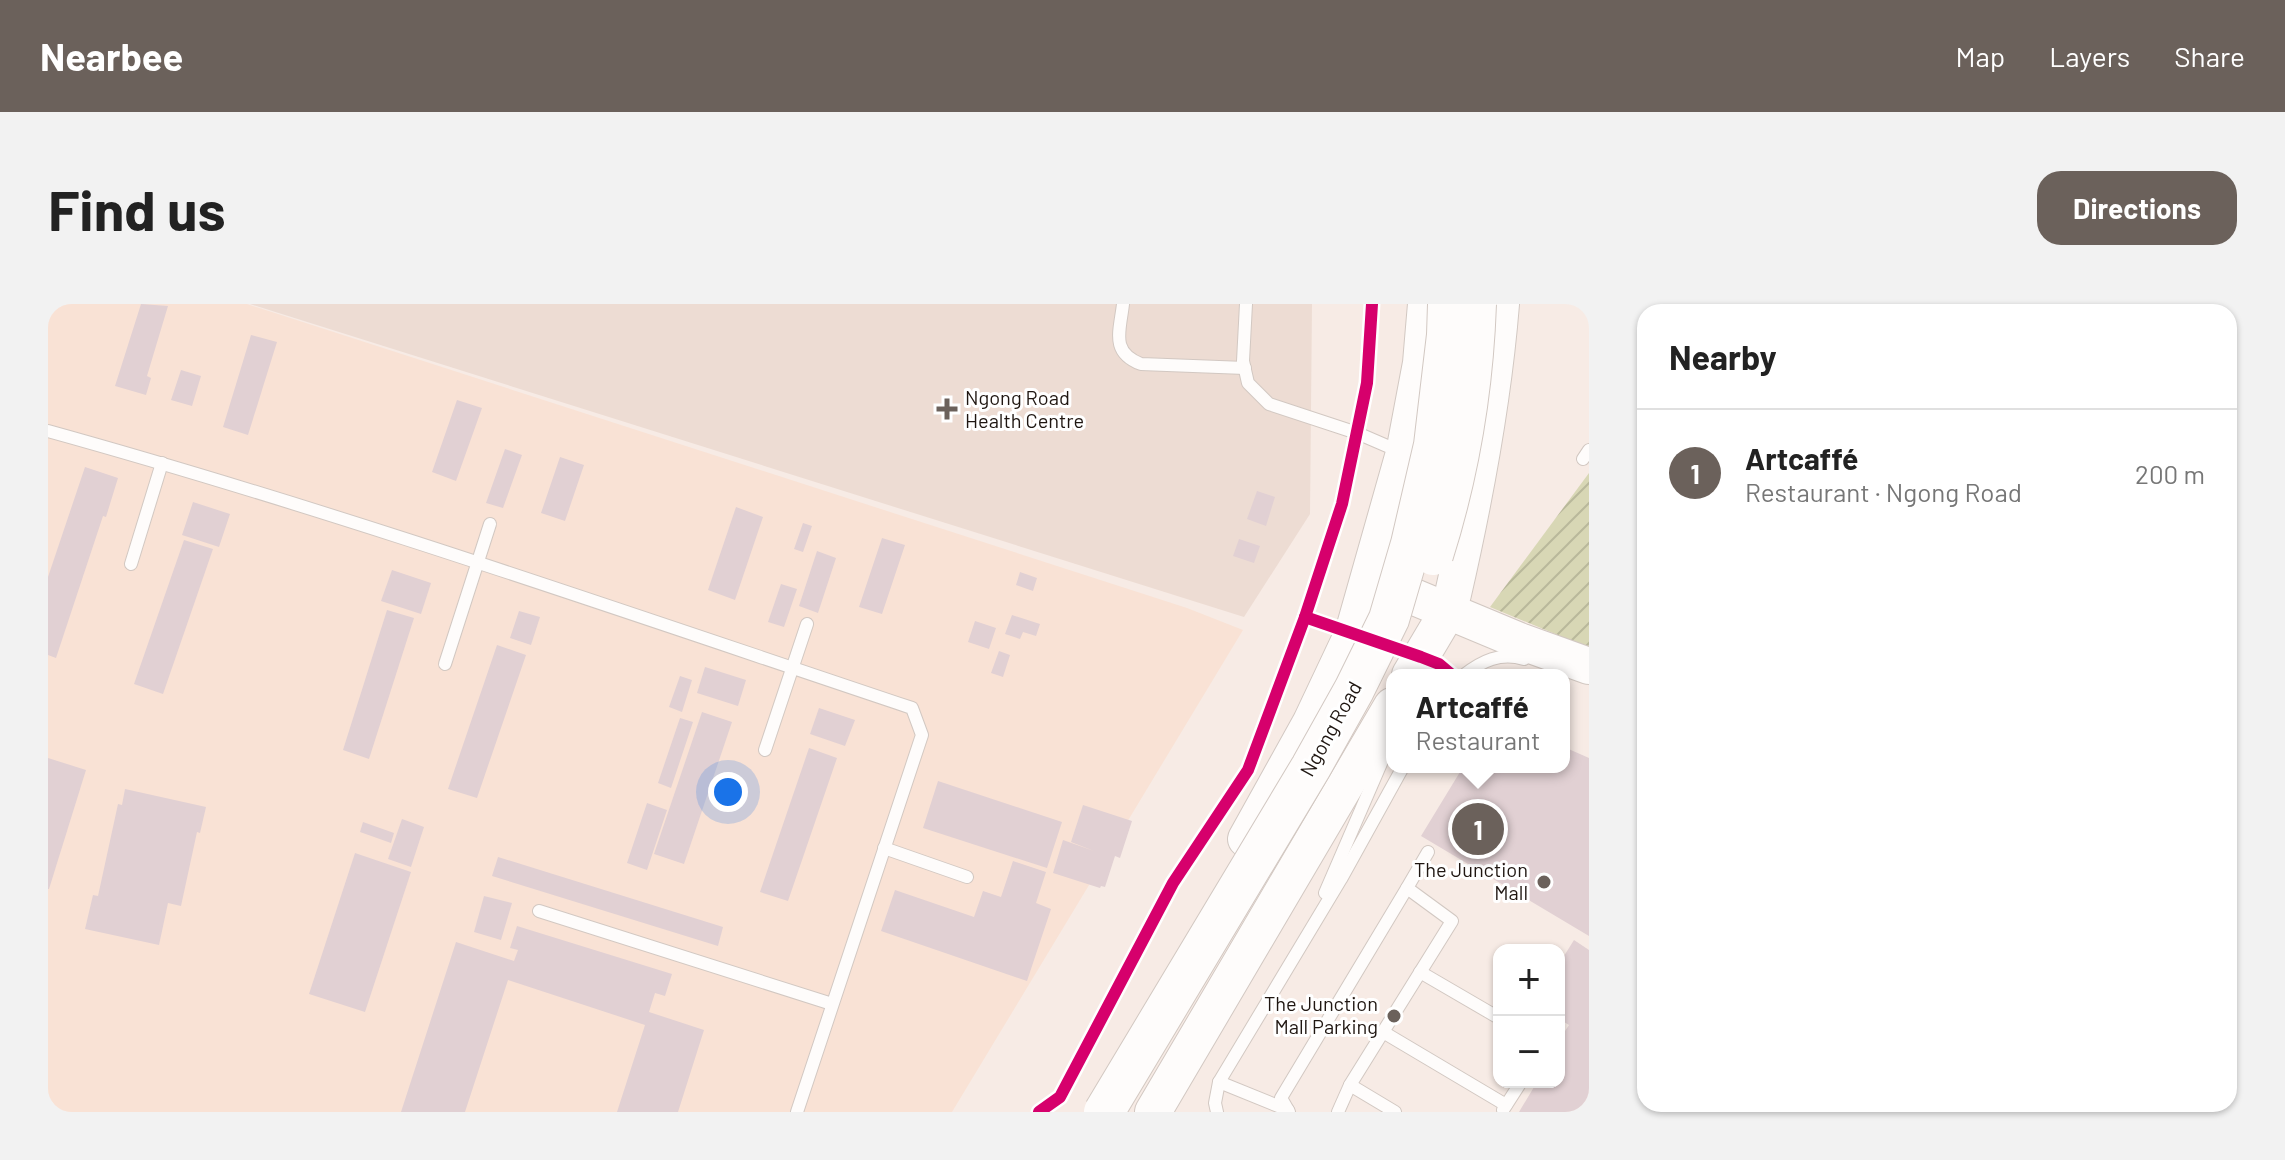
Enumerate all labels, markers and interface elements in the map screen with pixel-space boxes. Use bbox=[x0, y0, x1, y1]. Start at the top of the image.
text: Nearbee bbox=[40, 33, 183, 79]
text: Map bbox=[1955, 39, 2005, 73]
text: Layers bbox=[2049, 39, 2130, 73]
text: Share bbox=[2174, 39, 2245, 73]
button: Directions bbox=[2037, 171, 2237, 245]
text: Find us bbox=[48, 175, 226, 242]
text: Nearby bbox=[1669, 336, 1777, 377]
place label: Ngong Road Health Centre bbox=[965, 385, 1084, 432]
marker: Ngong Road Health Centre bbox=[936, 398, 958, 420]
text: Artcaffé bbox=[1745, 440, 1858, 476]
text: 1 bbox=[1690, 458, 1700, 489]
text: 200 m bbox=[2135, 458, 2205, 489]
text: Restaurant · Ngong Road bbox=[1745, 476, 2022, 507]
popup bbox=[1386, 669, 1570, 773]
street label: Ngong Road bbox=[1294, 677, 1366, 780]
text: Artcaffé bbox=[1416, 688, 1529, 724]
text: Restaurant bbox=[1416, 724, 1540, 755]
your location bbox=[708, 772, 748, 812]
pin: 1 bbox=[1452, 799, 1504, 859]
place label: The Junction Mall bbox=[1414, 857, 1528, 904]
marker: The Junction Mall bbox=[1535, 873, 1553, 891]
map controls bbox=[1493, 944, 1565, 1088]
button: + bbox=[1493, 944, 1565, 1016]
place label: The Junction Mall Parking bbox=[1264, 991, 1378, 1038]
marker: The Junction Mall Parking bbox=[1385, 1007, 1403, 1025]
button: − bbox=[1493, 1016, 1565, 1088]

